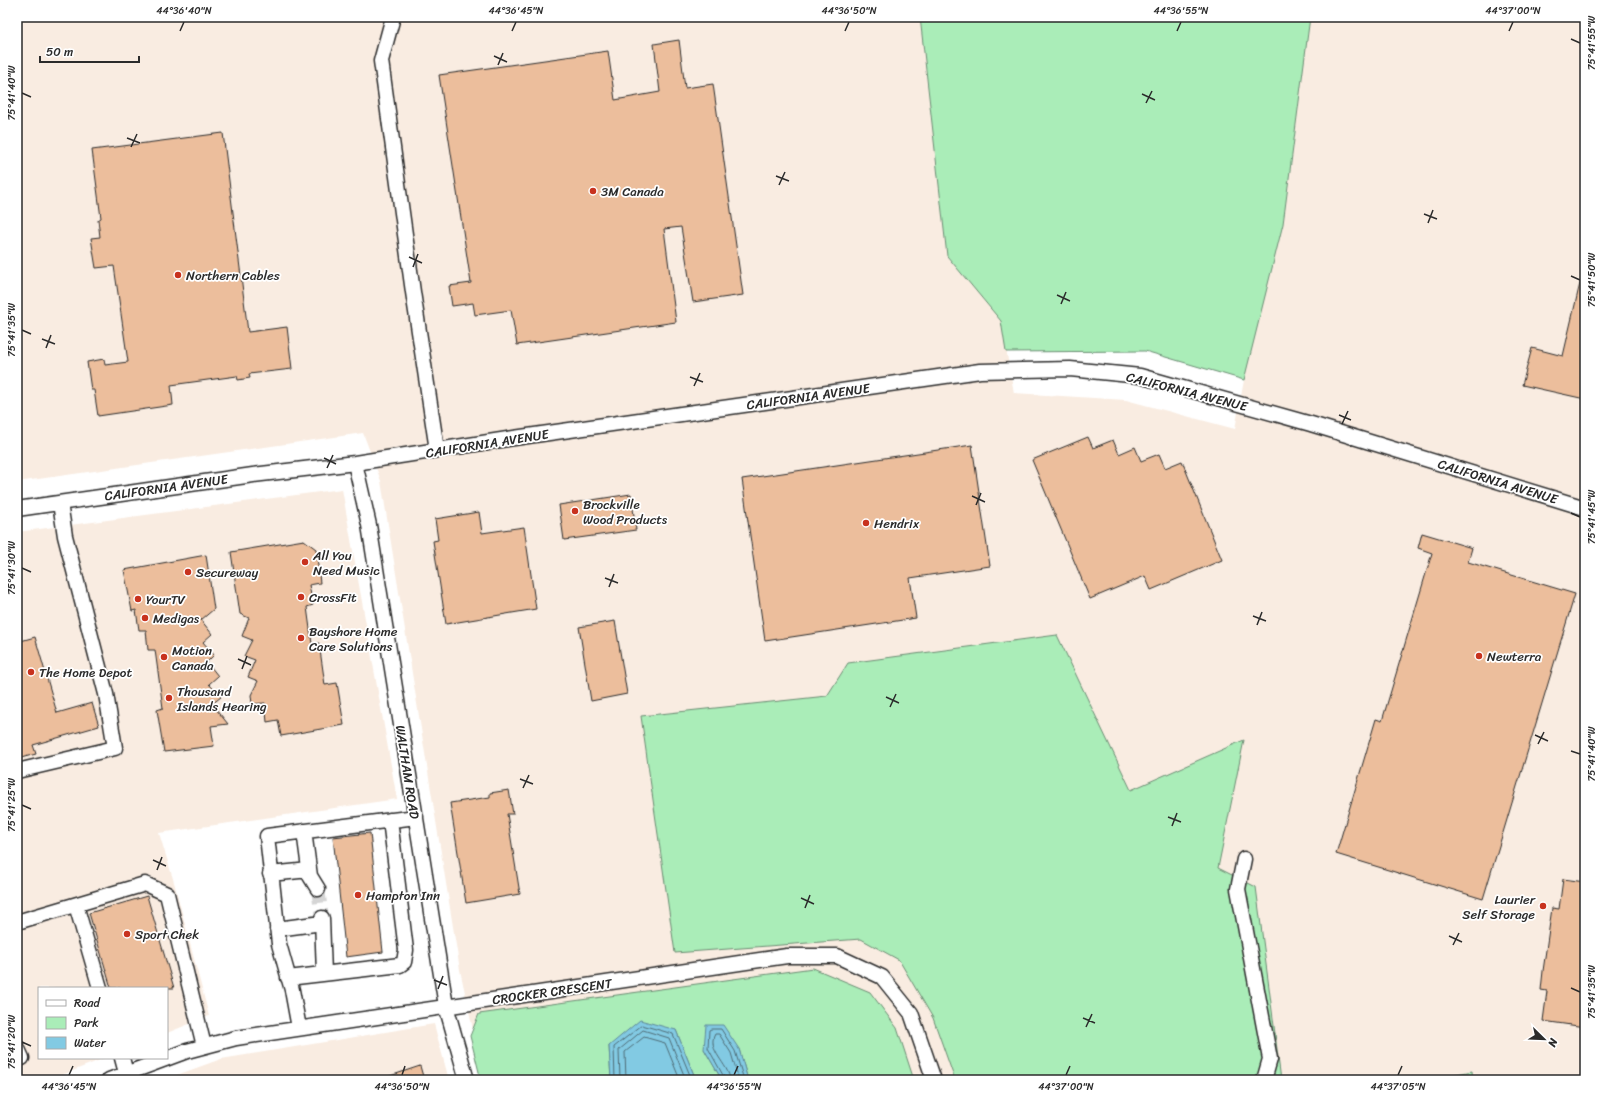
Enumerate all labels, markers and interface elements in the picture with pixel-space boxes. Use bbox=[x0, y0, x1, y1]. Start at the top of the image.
text: 44°36'40"N bbox=[156, 2, 212, 20]
text: 44°36'45"N bbox=[488, 2, 544, 20]
text: 44°36'50"N bbox=[821, 2, 877, 20]
text: 44°36'55"N bbox=[1154, 2, 1209, 20]
text: 44°37'00"N bbox=[1485, 2, 1541, 20]
text: 75°41'55"W bbox=[1583, 15, 1601, 70]
scale bar bbox=[40, 38, 139, 64]
text: 50 m bbox=[46, 41, 73, 63]
text: 75°41'40"W bbox=[3, 65, 21, 120]
place label: 3M Canada bbox=[601, 180, 664, 203]
marker: 3M Canada bbox=[588, 186, 598, 196]
text: 75°41'50"W bbox=[1583, 252, 1601, 307]
place label: Northern Cables bbox=[186, 264, 280, 287]
marker: Northern Cables bbox=[173, 270, 183, 280]
text: 75°41'35"W bbox=[3, 303, 21, 357]
street label: CALIFORNIA AVENUE bbox=[1124, 365, 1251, 418]
street label: CALIFORNIA AVENUE bbox=[745, 376, 872, 417]
street label: CALIFORNIA AVENUE bbox=[424, 422, 551, 465]
street label: CALIFORNIA AVENUE bbox=[1435, 452, 1561, 511]
street label: CALIFORNIA AVENUE bbox=[103, 467, 230, 508]
text: 75°41'45"W bbox=[1583, 489, 1601, 544]
place label: Brockville Wood Products bbox=[583, 493, 668, 531]
marker: Brockville Wood Products bbox=[570, 506, 580, 516]
place label: Hendrix bbox=[874, 512, 920, 535]
marker: Hendrix bbox=[861, 518, 871, 528]
text: 75°41'30"W bbox=[3, 541, 21, 595]
place label: All You Need Music bbox=[312, 544, 380, 582]
marker: All You Need Music bbox=[300, 557, 310, 567]
place label: Secureway bbox=[196, 561, 258, 584]
marker: Secureway bbox=[183, 567, 193, 577]
place label: CrossFit bbox=[309, 586, 357, 609]
place label: YourTV bbox=[146, 588, 187, 611]
marker: CrossFit bbox=[296, 592, 306, 602]
marker: YourTV bbox=[133, 594, 143, 604]
place label: Medigas bbox=[153, 607, 200, 630]
marker: Medigas bbox=[140, 613, 150, 623]
place label: Bayshore Home Care Solutions bbox=[309, 620, 398, 658]
marker: Bayshore Home Care Solutions bbox=[296, 633, 306, 643]
place label: Motion Canada bbox=[172, 639, 214, 677]
place label: Newterra bbox=[1487, 645, 1542, 668]
marker: Newterra bbox=[1474, 651, 1484, 661]
marker: Motion Canada bbox=[159, 652, 169, 662]
place label: The Home Depot bbox=[39, 661, 132, 684]
marker: The Home Depot bbox=[26, 667, 36, 677]
place label: Thousand Islands Hearing bbox=[176, 680, 267, 718]
marker: Thousand Islands Hearing bbox=[164, 693, 174, 703]
street label: WALTHAM ROAD bbox=[389, 724, 426, 821]
text: 75°41'40"W bbox=[1583, 726, 1601, 781]
text: 75°41'25"W bbox=[3, 778, 21, 832]
place label: Hampton Inn bbox=[366, 884, 440, 907]
place label: Laurier Self Storage bbox=[1462, 888, 1536, 926]
marker: Hampton Inn bbox=[353, 890, 363, 900]
marker: Laurier Self Storage bbox=[1538, 901, 1548, 911]
place label: Sport Chek bbox=[135, 923, 199, 946]
marker: Sport Chek bbox=[122, 929, 132, 939]
text: 75°41'35"W bbox=[1583, 965, 1601, 1019]
street label: CROCKER CRESCENT bbox=[491, 972, 614, 1011]
legend bbox=[38, 987, 168, 1059]
text: Road bbox=[74, 992, 101, 1014]
text: Park bbox=[74, 1012, 99, 1034]
text: 75°41'20"W bbox=[3, 1015, 21, 1069]
north arrow bbox=[1524, 1019, 1564, 1059]
text: Water bbox=[74, 1032, 107, 1054]
text: N bbox=[1542, 1035, 1563, 1050]
text: 44°36'45"N bbox=[41, 1078, 97, 1096]
text: 44°36'50"N bbox=[374, 1078, 430, 1096]
text: 44°36'55"N bbox=[707, 1078, 762, 1096]
text: 44°37'00"N bbox=[1038, 1078, 1094, 1096]
text: 44°37'05"N bbox=[1370, 1078, 1426, 1096]

